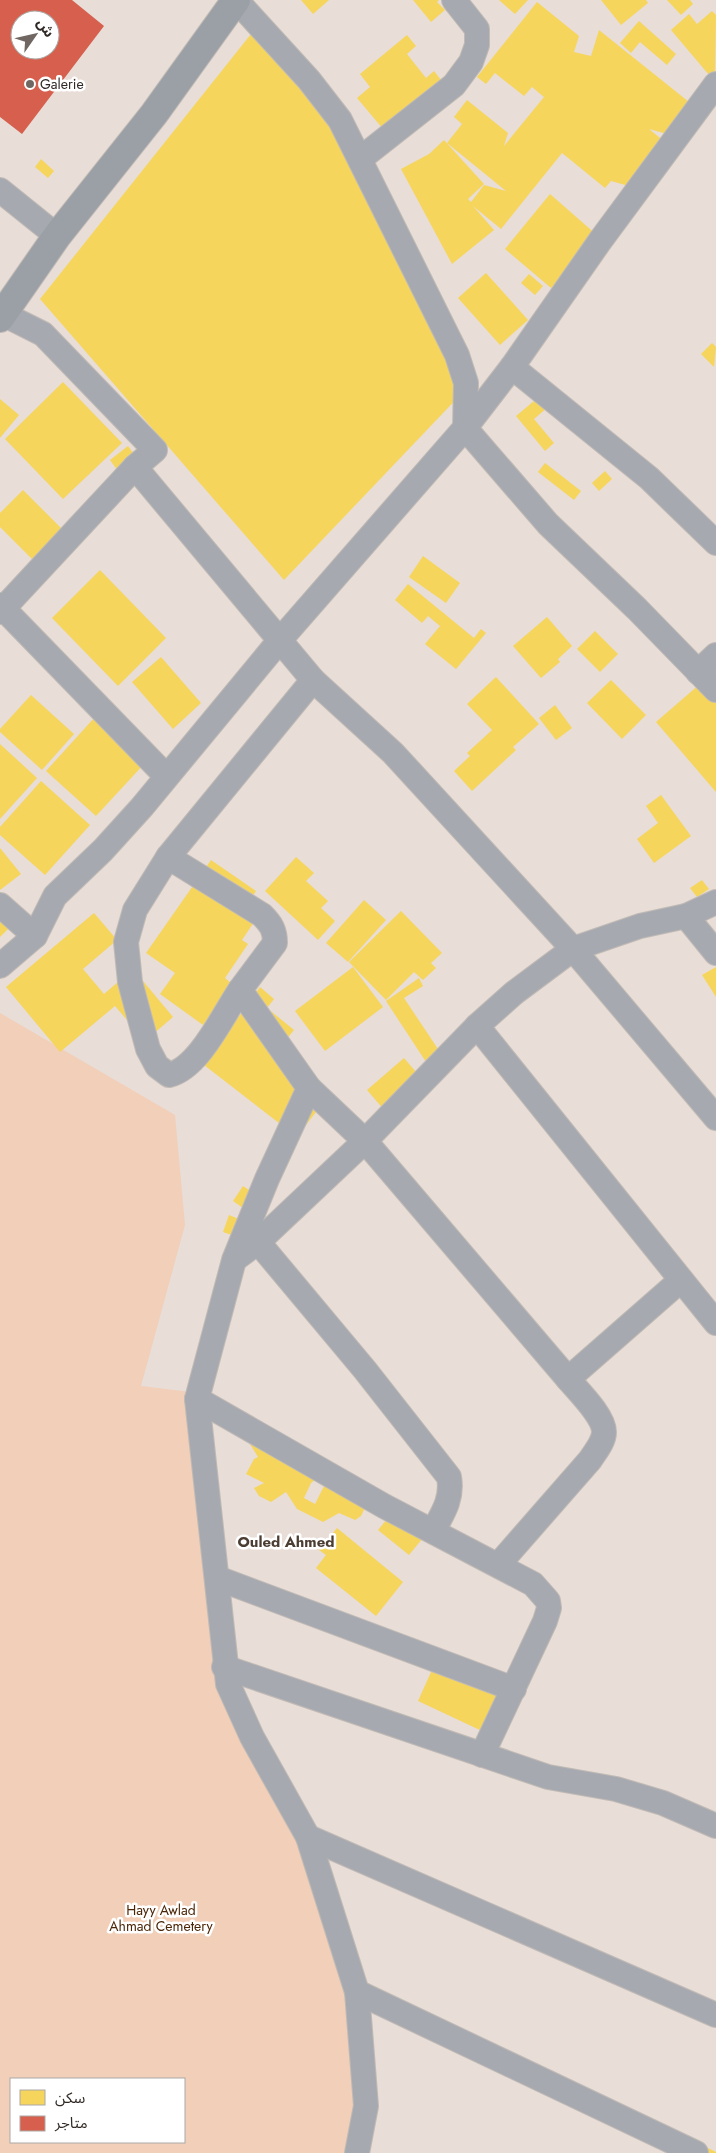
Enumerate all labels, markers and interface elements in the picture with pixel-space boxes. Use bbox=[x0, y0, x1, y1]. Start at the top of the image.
north arrow bbox=[10, 10, 60, 60]
text: ش bbox=[32, 14, 59, 41]
place label: Galerie bbox=[40, 74, 84, 94]
marker: Galerie bbox=[24, 78, 36, 90]
district label: Ouled Ahmed bbox=[237, 1531, 335, 1553]
park label: Hayy Awlad Ahmad Cemetery bbox=[109, 1900, 213, 1936]
legend bbox=[10, 2078, 185, 2143]
text: سكن bbox=[55, 2087, 86, 2109]
text: متاجر bbox=[54, 2112, 88, 2134]

